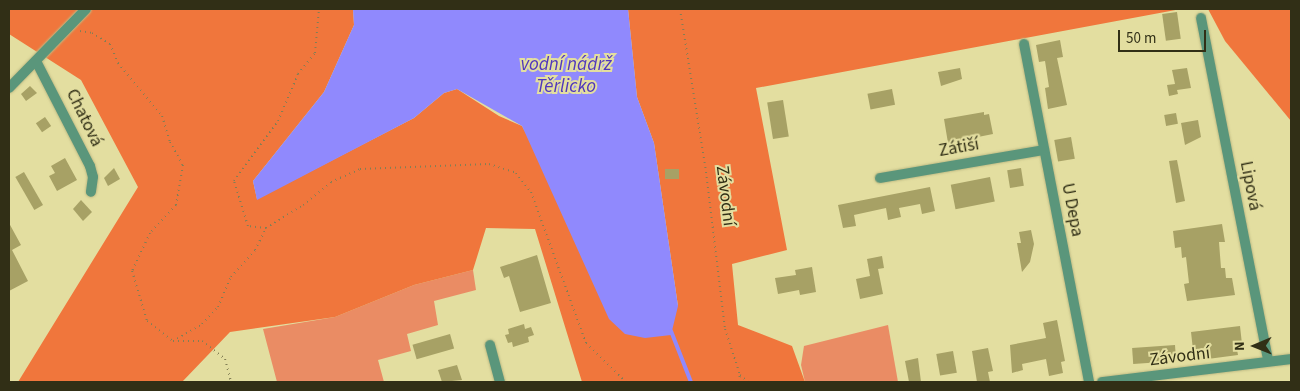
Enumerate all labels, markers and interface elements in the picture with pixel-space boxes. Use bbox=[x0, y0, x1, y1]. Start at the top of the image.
scale bar bbox=[1120, 20, 1208, 52]
text: 50 m bbox=[1126, 28, 1156, 49]
water label: vodní nádrž Těrlicko bbox=[520, 54, 612, 98]
street label: Chatová bbox=[61, 86, 107, 150]
street label: Zátiší bbox=[937, 134, 981, 162]
street label: Lipová bbox=[1235, 159, 1265, 213]
street label: Závodní bbox=[711, 164, 739, 228]
street label: U Depa bbox=[1056, 181, 1088, 239]
north arrow bbox=[1230, 321, 1280, 371]
text: N bbox=[1230, 341, 1250, 351]
street label: Závodní bbox=[1148, 343, 1212, 371]

